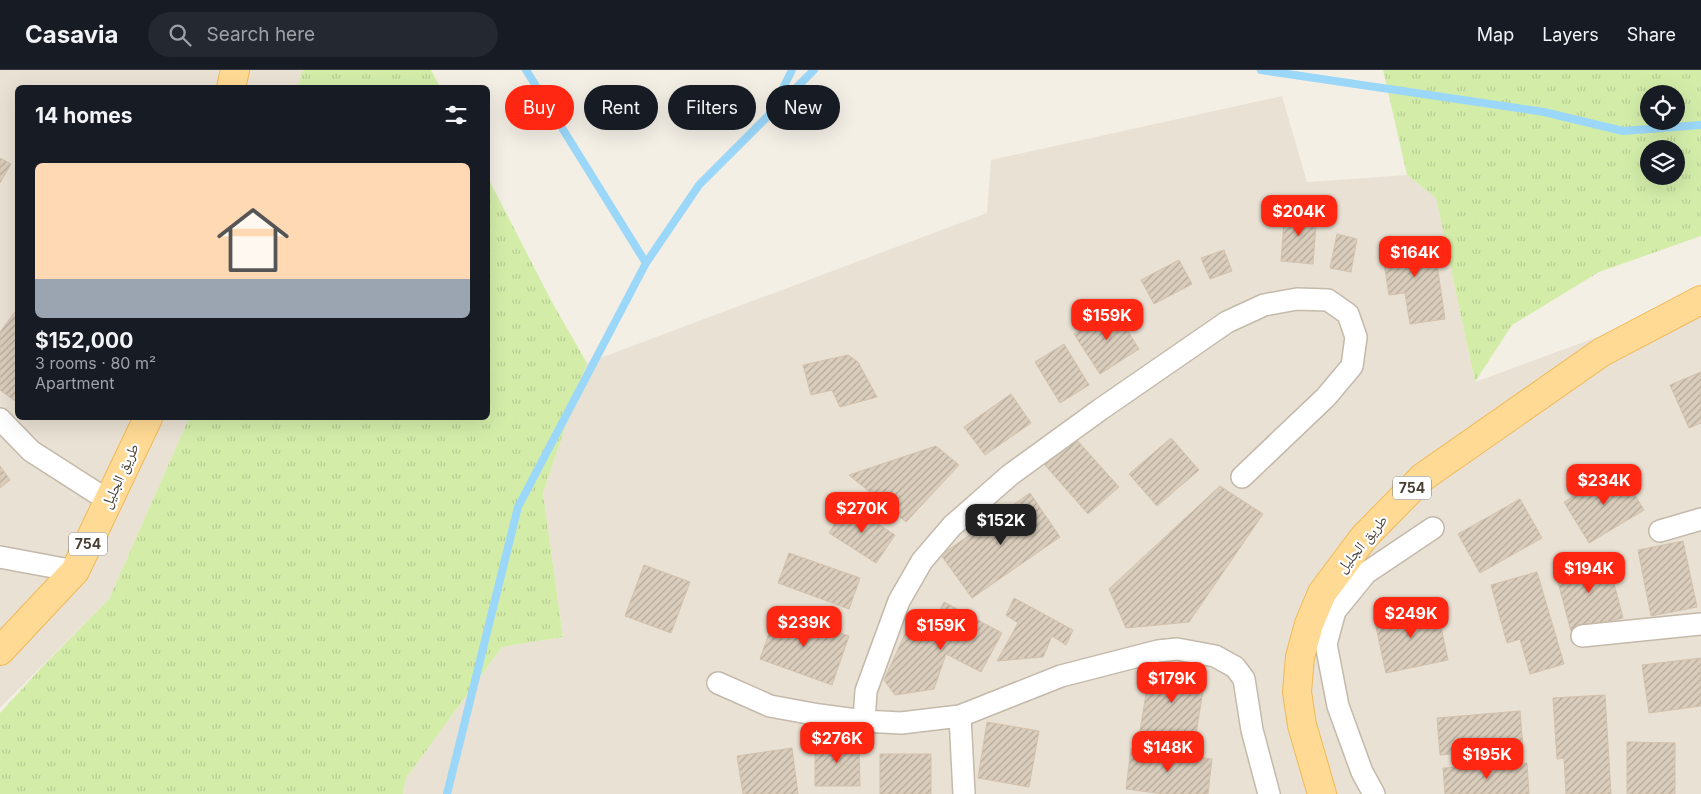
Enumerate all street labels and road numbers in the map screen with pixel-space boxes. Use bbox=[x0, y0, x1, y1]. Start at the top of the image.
street label: طريق الجليل bbox=[96, 440, 144, 512]
road number: 754 bbox=[1393, 476, 1431, 499]
street label: طريق الجليل bbox=[1332, 511, 1392, 577]
road number: 754 bbox=[69, 532, 107, 556]

